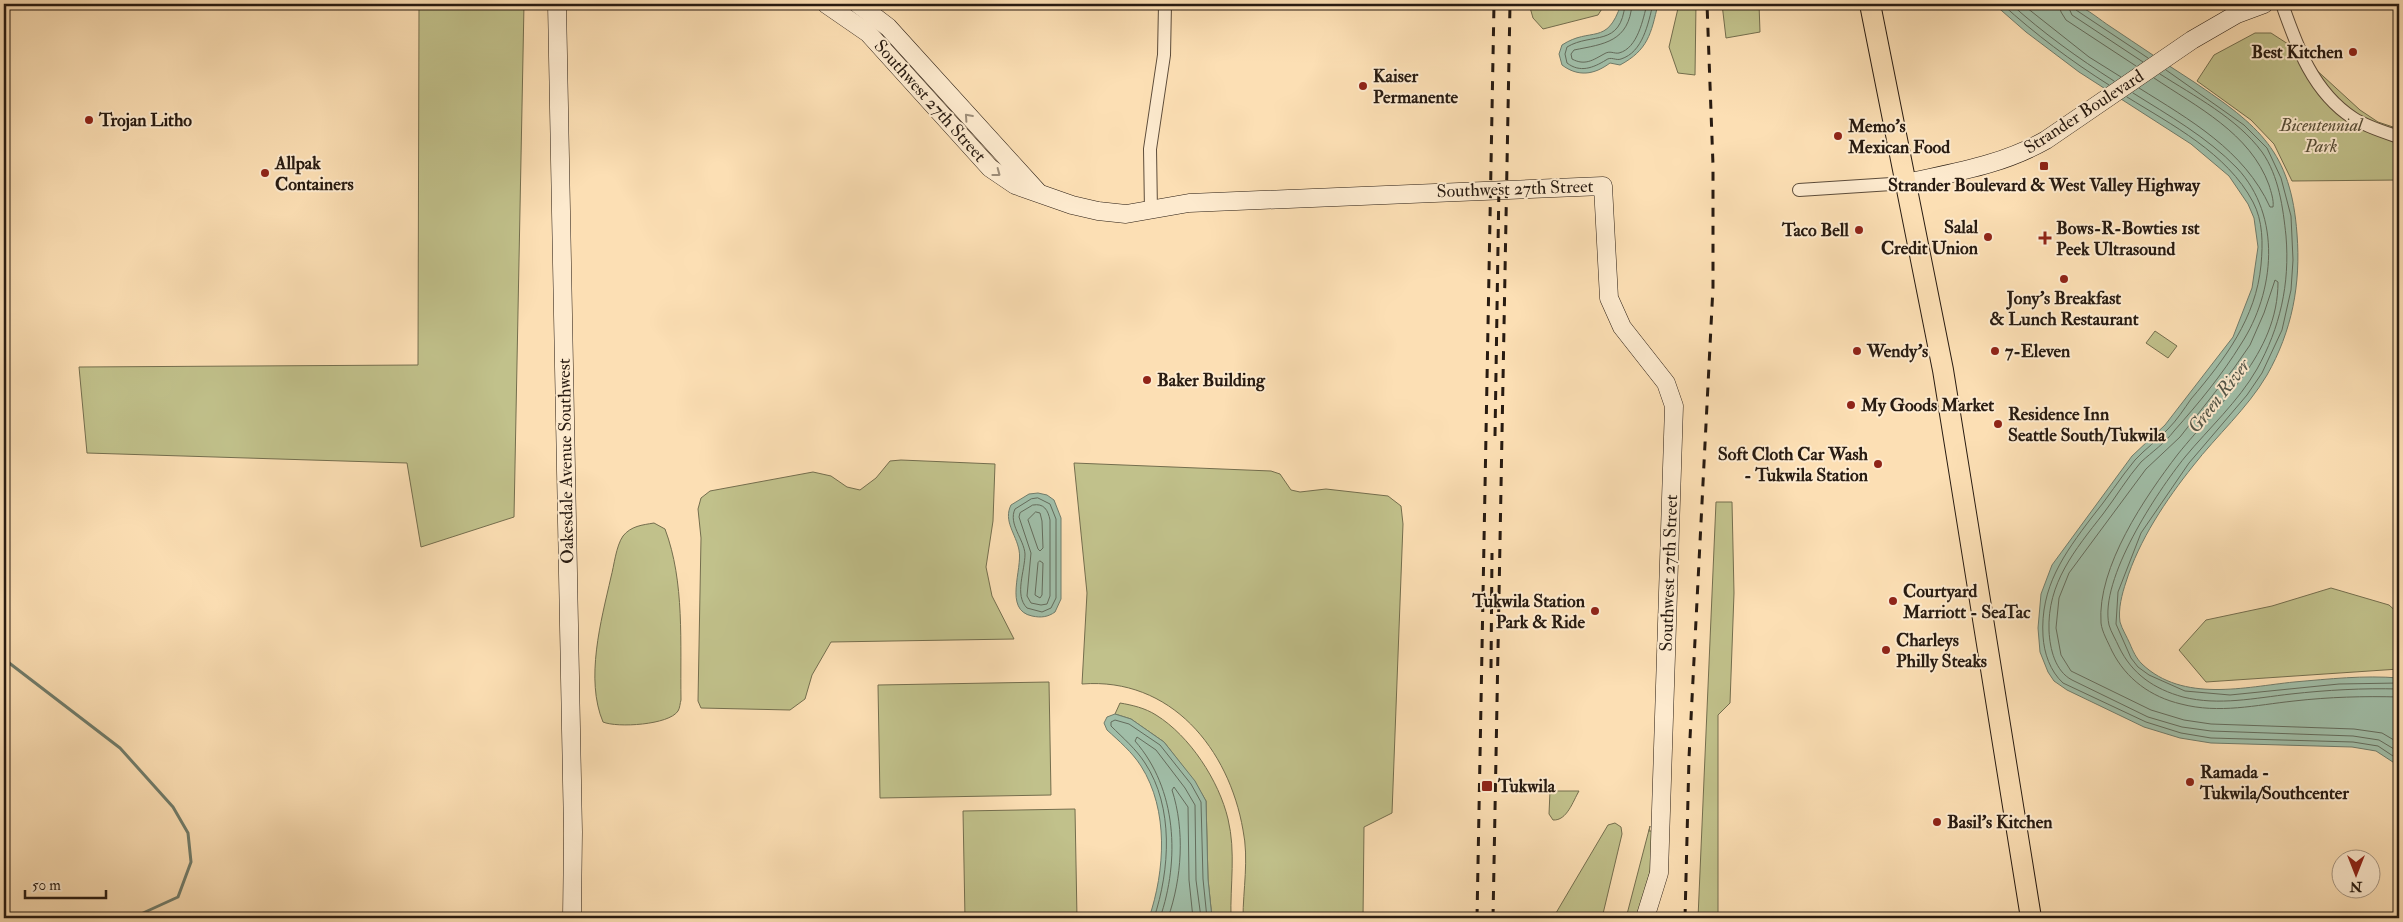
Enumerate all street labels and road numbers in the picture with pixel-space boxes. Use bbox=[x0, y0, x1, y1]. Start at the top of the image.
street label: Southwest 27th Street bbox=[869, 35, 991, 167]
street label: Strander Boulevard bbox=[2020, 65, 2148, 159]
street label: Southwest 27th Street bbox=[1436, 175, 1594, 203]
street label: Oakesdale Avenue Southwest bbox=[553, 358, 579, 564]
street label: Southwest 27th Street bbox=[1655, 494, 1683, 652]

